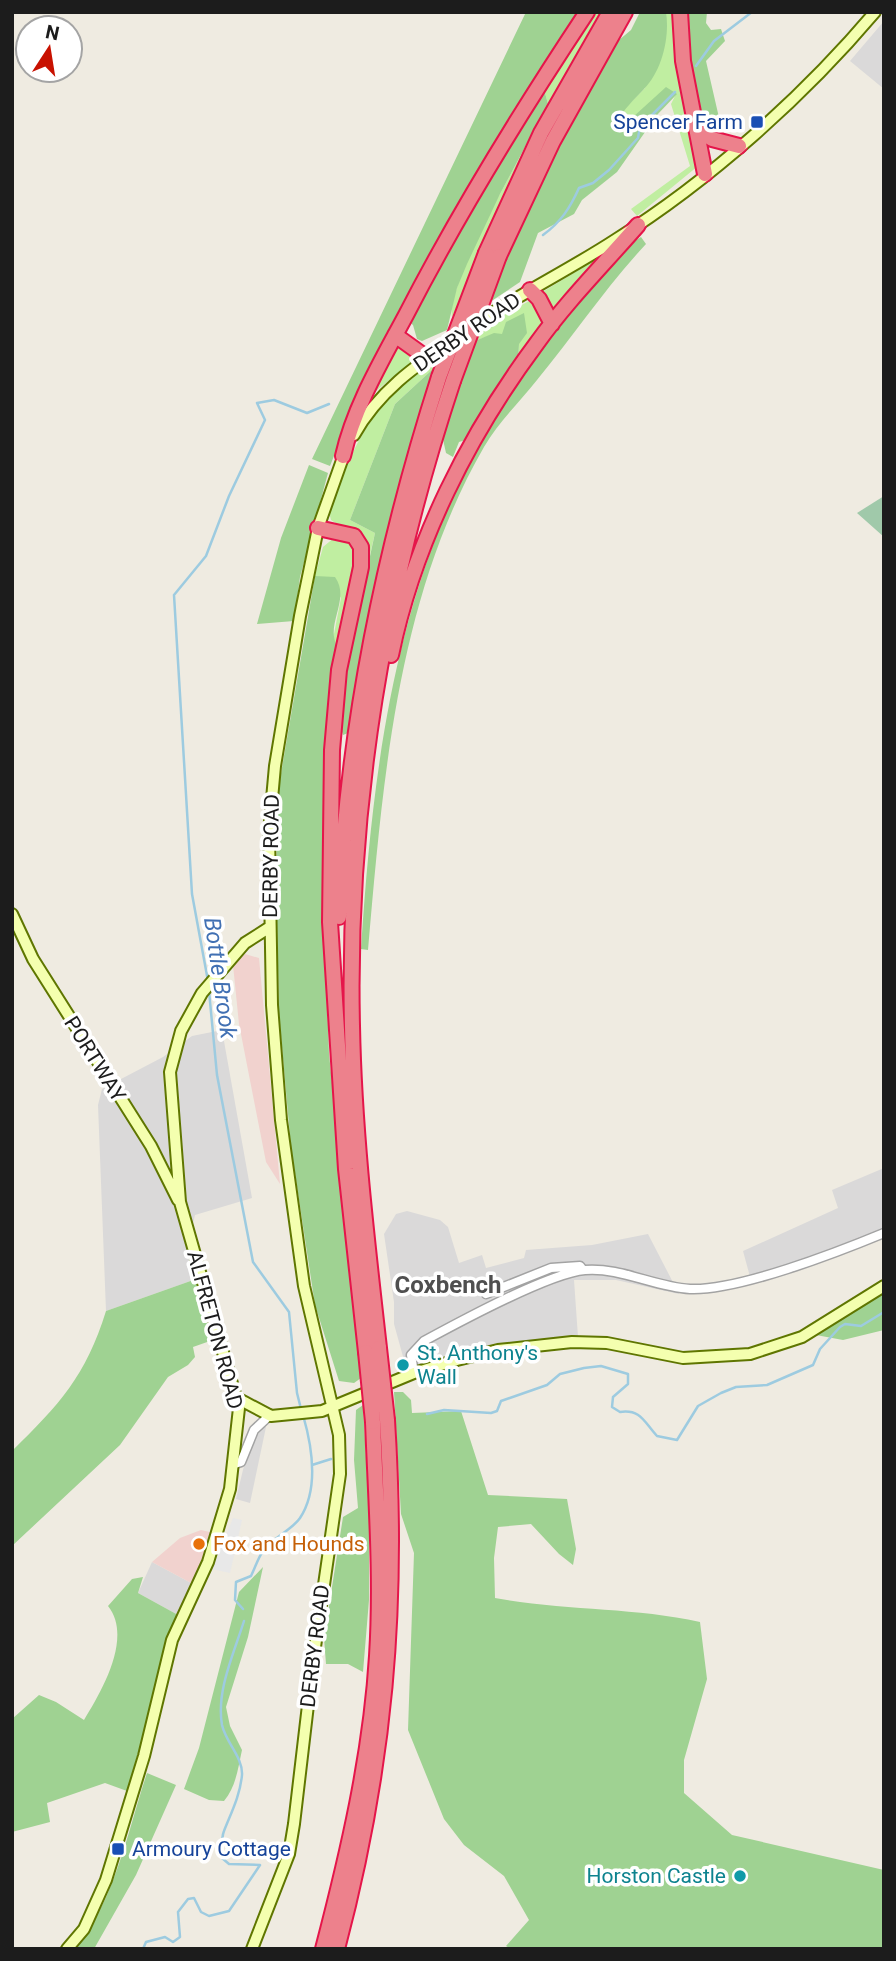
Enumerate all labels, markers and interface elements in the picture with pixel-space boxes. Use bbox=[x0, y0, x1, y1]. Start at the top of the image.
north arrow bbox=[14, 14, 84, 84]
text: N bbox=[43, 20, 61, 46]
place label: Spencer Farm bbox=[613, 110, 743, 134]
marker: Spencer Farm bbox=[749, 114, 765, 130]
street label: DERBY ROAD bbox=[409, 287, 525, 377]
street label: DERBY ROAD bbox=[258, 794, 284, 918]
water label: Bottle Brook bbox=[198, 916, 242, 1041]
street label: PORTWAY bbox=[59, 1012, 131, 1106]
street label: ALFRETON ROAD bbox=[182, 1248, 248, 1412]
district label: Coxbench bbox=[394, 1271, 502, 1299]
place label: St. Anthony's Wall bbox=[417, 1341, 538, 1389]
marker: St. Anthony's Wall bbox=[395, 1357, 411, 1373]
place label: Fox and Hounds bbox=[213, 1532, 365, 1556]
marker: Fox and Hounds bbox=[191, 1536, 207, 1552]
street label: DERBY ROAD bbox=[296, 1583, 334, 1709]
place label: Armoury Cottage bbox=[132, 1837, 291, 1861]
marker: Armoury Cottage bbox=[110, 1841, 126, 1857]
place label: Horston Castle bbox=[587, 1864, 726, 1888]
marker: Horston Castle bbox=[732, 1868, 748, 1884]

